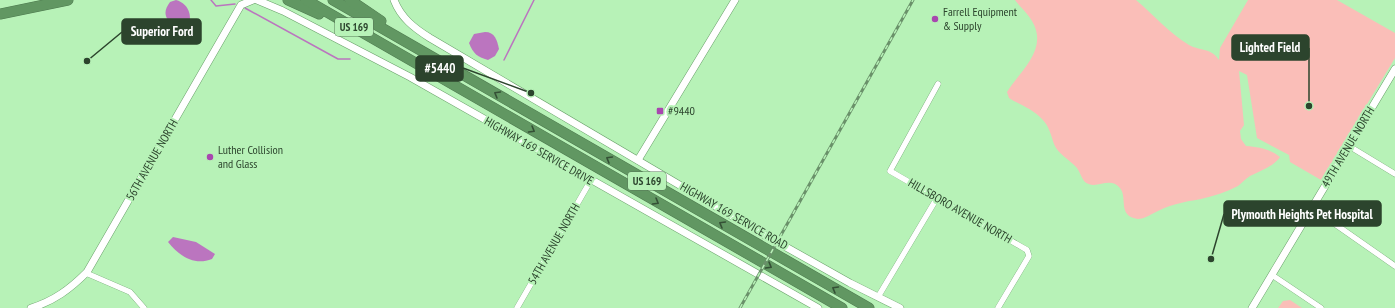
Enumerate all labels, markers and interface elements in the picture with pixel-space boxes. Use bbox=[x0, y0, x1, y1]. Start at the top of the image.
place label: Farrell Equipment & Supply bbox=[943, 4, 1018, 33]
marker: Farrell Equipment & Supply bbox=[930, 14, 940, 24]
road number: US 169 bbox=[335, 18, 373, 36]
callout: Superior Ford bbox=[122, 19, 201, 44]
text: Superior Ford bbox=[131, 23, 194, 40]
callout: Lighted Field bbox=[1232, 35, 1309, 60]
text: Lighted Field bbox=[1240, 39, 1301, 56]
callout: #5440 bbox=[416, 56, 463, 81]
text: #5440 bbox=[424, 60, 456, 77]
one-way arrow bbox=[494, 92, 501, 99]
place label: #9440 bbox=[668, 103, 695, 118]
street label: 49TH AVENUE NORTH bbox=[1318, 104, 1377, 190]
marker: #9440 bbox=[655, 106, 665, 116]
street label: HIGHWAY 169 SERVICE DRIVE bbox=[482, 113, 596, 188]
street label: 56TH AVENUE NORTH bbox=[122, 117, 181, 203]
one-way arrow bbox=[528, 126, 535, 133]
place label: Luther Collision and Glass bbox=[218, 142, 283, 171]
marker: Luther Collision and Glass bbox=[205, 152, 215, 162]
one-way arrow bbox=[606, 157, 614, 164]
road number: US 169 bbox=[628, 172, 666, 190]
street label: HILLSBORO AVENUE NORTH bbox=[906, 175, 1015, 246]
street label: HIGHWAY 169 SERVICE ROAD bbox=[678, 179, 791, 252]
one-way arrow bbox=[652, 197, 660, 204]
street label: 54TH AVENUE NORTH bbox=[524, 201, 583, 287]
callout: Plymouth Heights Pet Hospital bbox=[1224, 201, 1381, 226]
text: Plymouth Heights Pet Hospital bbox=[1231, 206, 1373, 223]
one-way arrow bbox=[719, 222, 726, 229]
one-way arrow bbox=[765, 262, 772, 269]
one-way arrow bbox=[832, 286, 839, 293]

